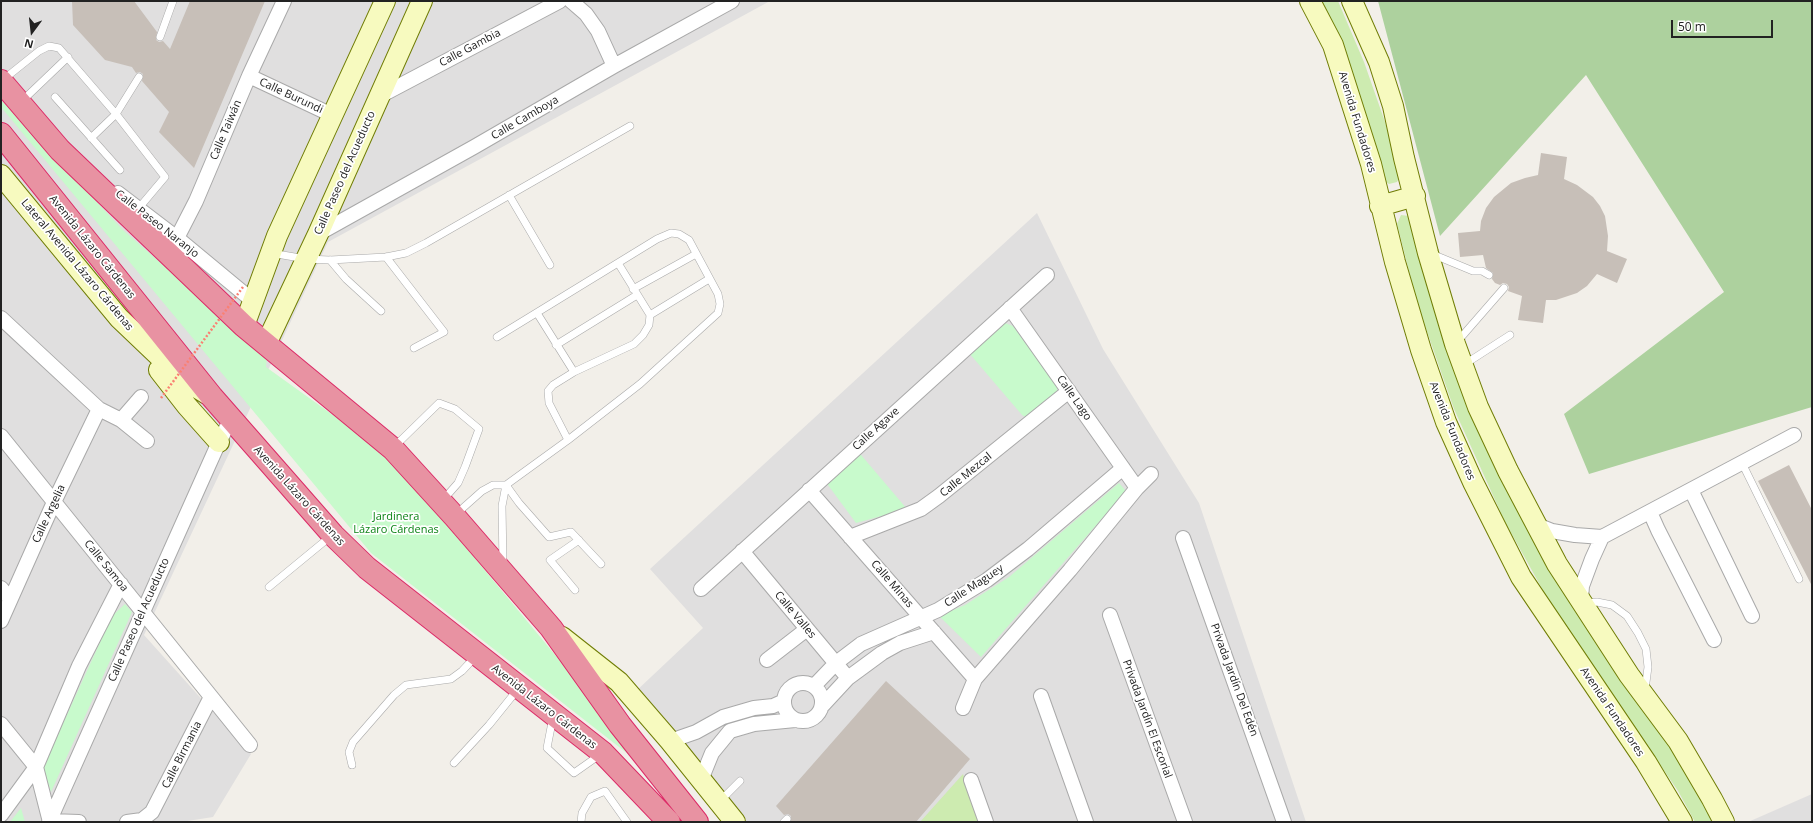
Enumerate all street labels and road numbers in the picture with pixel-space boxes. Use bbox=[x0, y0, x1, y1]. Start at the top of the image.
street label: Calle Gambia bbox=[437, 26, 503, 70]
street label: Avenida Fundadores bbox=[1335, 70, 1379, 174]
street label: Calle Burundi bbox=[257, 75, 325, 117]
street label: Calle Camboya bbox=[489, 93, 561, 143]
street label: Calle Taiwán bbox=[207, 98, 245, 162]
street label: Calle Paseo del Acueducto bbox=[312, 109, 378, 237]
street label: Calle Paseo Naranjo bbox=[113, 187, 201, 261]
street label: Avenida Lázaro Cárdenas bbox=[46, 193, 138, 301]
street label: Lateral Avenida Lázaro Cárdenas bbox=[18, 197, 136, 333]
street label: Calle Lago bbox=[1054, 373, 1094, 423]
street label: Avenida Fundadores bbox=[1426, 380, 1478, 482]
street label: Calle Agave bbox=[850, 405, 902, 453]
street label: Avenida Lázaro Cárdenas bbox=[251, 443, 347, 549]
street label: Calle Mezcal bbox=[937, 450, 995, 500]
street label: Calle Argelia bbox=[30, 483, 68, 545]
street label: Calle Samoa bbox=[81, 537, 131, 595]
street label: Calle Paseo del Acueducto bbox=[106, 556, 172, 684]
street label: Calle Minas bbox=[868, 558, 916, 610]
street label: Calle Maguey bbox=[942, 562, 1006, 610]
street label: Calle Valles bbox=[772, 589, 818, 641]
street label: Privada Jardín Del Edén bbox=[1207, 622, 1261, 738]
street label: Privada Jardín El Escorial bbox=[1119, 658, 1175, 780]
street label: Avenida Lázaro Cárdenas bbox=[489, 662, 599, 752]
street label: Avenida Fundadores bbox=[1577, 665, 1647, 759]
street label: Calle Birmania bbox=[159, 719, 205, 791]

